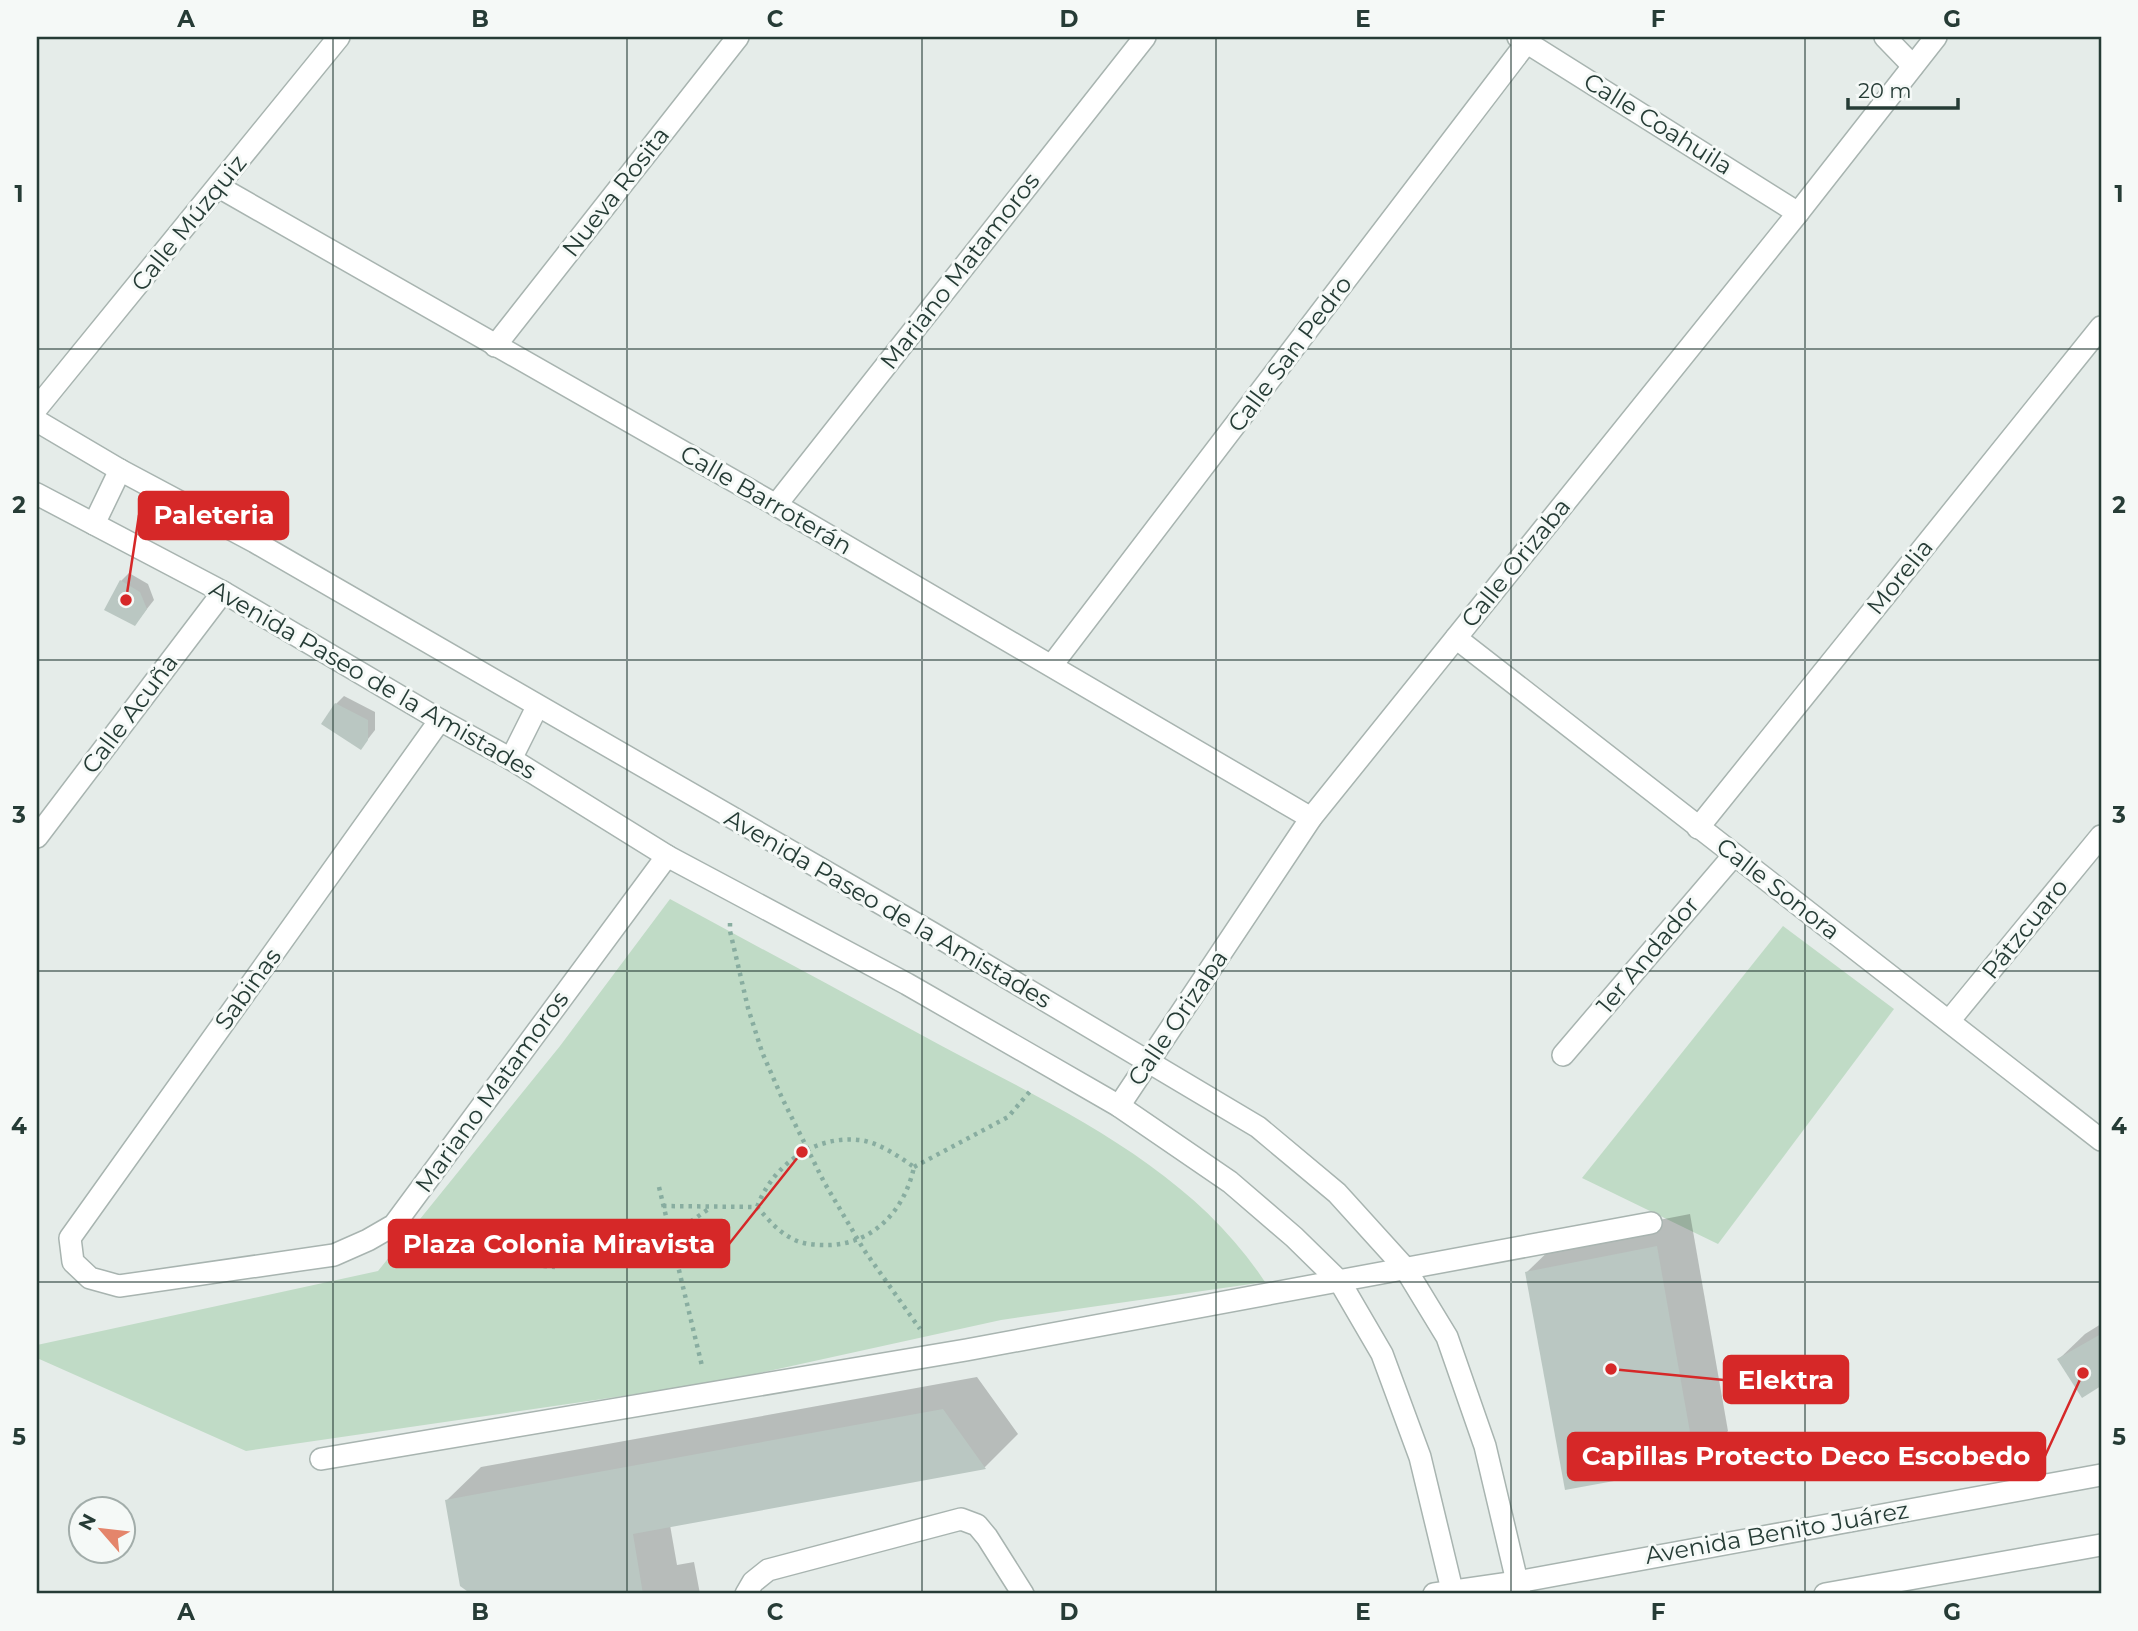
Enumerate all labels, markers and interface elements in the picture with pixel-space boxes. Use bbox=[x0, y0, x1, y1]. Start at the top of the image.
text: A bbox=[176, 5, 195, 33]
text: B bbox=[471, 5, 489, 33]
text: C bbox=[767, 5, 784, 33]
text: D bbox=[1060, 5, 1079, 33]
text: E bbox=[1355, 5, 1371, 33]
text: F bbox=[1651, 5, 1666, 33]
text: G bbox=[1943, 5, 1961, 33]
street label: Calle Coahuila bbox=[1579, 66, 1738, 181]
scale bar bbox=[1848, 66, 1958, 110]
text: 20 m bbox=[1858, 78, 1912, 103]
street label: Nueva Rosita bbox=[556, 121, 675, 262]
street label: Calle Múzquiz bbox=[125, 149, 252, 297]
street label: Mariano Matamoros bbox=[874, 166, 1045, 375]
text: 1 bbox=[14, 180, 24, 208]
text: 1 bbox=[2114, 180, 2124, 208]
street label: Calle San Pedro bbox=[1221, 270, 1358, 438]
street label: Calle Barroterán bbox=[675, 439, 857, 561]
text: 2 bbox=[12, 491, 26, 519]
text: 2 bbox=[2112, 491, 2126, 519]
callout: Paleteria bbox=[139, 492, 288, 539]
street label: Calle Orizaba bbox=[1455, 492, 1576, 633]
text: Paleteria bbox=[153, 499, 275, 531]
street label: Morelia bbox=[1860, 533, 1939, 620]
street label: Avenida Paseo de la Amistades bbox=[205, 574, 542, 785]
street label: Calle Acuña bbox=[75, 648, 184, 779]
text: 3 bbox=[11, 801, 26, 829]
text: 3 bbox=[2111, 801, 2126, 829]
street label: Avenida Paseo de la Amistades bbox=[720, 803, 1057, 1014]
street label: Calle Sonora bbox=[1711, 831, 1846, 946]
street label: Pátzcuaro bbox=[1975, 873, 2074, 985]
street label: 1er Andador bbox=[1590, 890, 1705, 1019]
street label: Sabinas bbox=[208, 942, 287, 1035]
street label: Calle Orizaba bbox=[1122, 944, 1234, 1091]
street label: Mariano Matamoros bbox=[409, 985, 574, 1198]
text: 4 bbox=[11, 1112, 27, 1140]
text: 4 bbox=[2111, 1112, 2127, 1140]
callout: Plaza Colonia Miravista bbox=[389, 1220, 729, 1267]
text: Plaza Colonia Miravista bbox=[403, 1228, 715, 1260]
callout: Elektra bbox=[1724, 1356, 1848, 1403]
text: Elektra bbox=[1738, 1364, 1834, 1396]
text: 5 bbox=[12, 1423, 26, 1451]
text: 5 bbox=[2112, 1423, 2126, 1451]
callout: Capillas Protecto Deco Escobedo bbox=[1568, 1433, 2045, 1480]
text: Capillas Protecto Deco Escobedo bbox=[1582, 1440, 2030, 1472]
north arrow bbox=[66, 1494, 136, 1564]
street label: Avenida Benito Juárez bbox=[1643, 1495, 1911, 1570]
text: N bbox=[74, 1510, 101, 1534]
text: A bbox=[176, 1598, 195, 1626]
text: B bbox=[471, 1598, 489, 1626]
text: C bbox=[767, 1598, 784, 1626]
text: D bbox=[1060, 1598, 1079, 1626]
text: E bbox=[1355, 1598, 1371, 1626]
text: F bbox=[1651, 1598, 1666, 1626]
text: G bbox=[1943, 1598, 1961, 1626]

